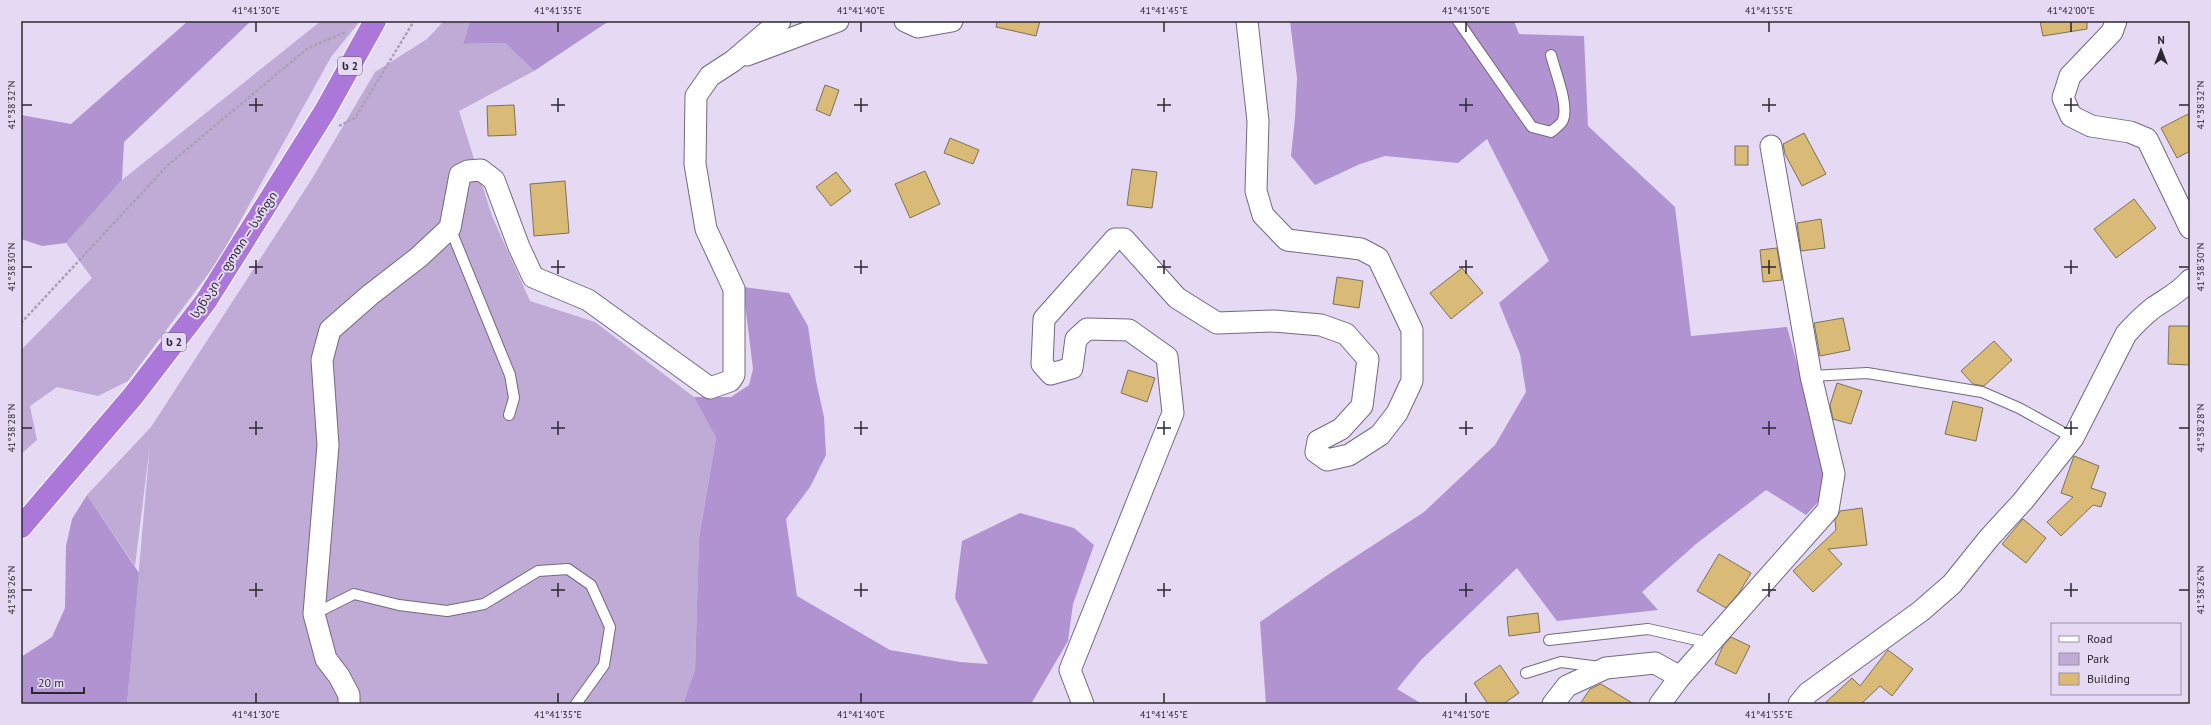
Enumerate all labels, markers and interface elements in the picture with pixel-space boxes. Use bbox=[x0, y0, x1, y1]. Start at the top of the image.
text: 41°41'30"E bbox=[232, 4, 280, 17]
text: 41°41'35"E bbox=[534, 4, 582, 17]
text: 41°41'40"E bbox=[837, 4, 885, 17]
text: 41°41'45"E bbox=[1140, 4, 1188, 17]
text: 41°41'50"E bbox=[1442, 4, 1490, 17]
text: 41°41'55"E bbox=[1745, 4, 1793, 17]
text: 41°42'00"E bbox=[2047, 4, 2095, 17]
north arrow bbox=[2141, 30, 2181, 70]
text: N bbox=[2157, 33, 2165, 47]
road number: ს 2 bbox=[338, 57, 362, 75]
text: 41°38'32"N bbox=[5, 80, 18, 130]
text: 41°38'32"N bbox=[2194, 80, 2207, 130]
street label: სენაკი — ფოთი — სარფი bbox=[187, 188, 280, 321]
text: 41°38'30"N bbox=[5, 242, 18, 292]
text: 41°38'30"N bbox=[2194, 242, 2207, 292]
road number: ს 2 bbox=[162, 333, 186, 351]
text: 41°38'28"N bbox=[5, 403, 18, 453]
text: 41°38'28"N bbox=[2194, 403, 2207, 453]
text: 41°38'26"N bbox=[5, 565, 18, 615]
text: 41°38'26"N bbox=[2194, 565, 2207, 615]
legend bbox=[2051, 623, 2181, 695]
text: Road bbox=[2087, 631, 2112, 646]
text: Park bbox=[2087, 651, 2109, 666]
scale bar bbox=[32, 669, 84, 695]
text: Building bbox=[2087, 671, 2130, 686]
text: 20 m bbox=[38, 675, 64, 690]
text: 41°41'30"E bbox=[232, 708, 280, 721]
text: 41°41'35"E bbox=[534, 708, 582, 721]
text: 41°41'40"E bbox=[837, 708, 885, 721]
text: 41°41'45"E bbox=[1140, 708, 1188, 721]
text: 41°41'50"E bbox=[1442, 708, 1490, 721]
text: 41°41'55"E bbox=[1745, 708, 1793, 721]

